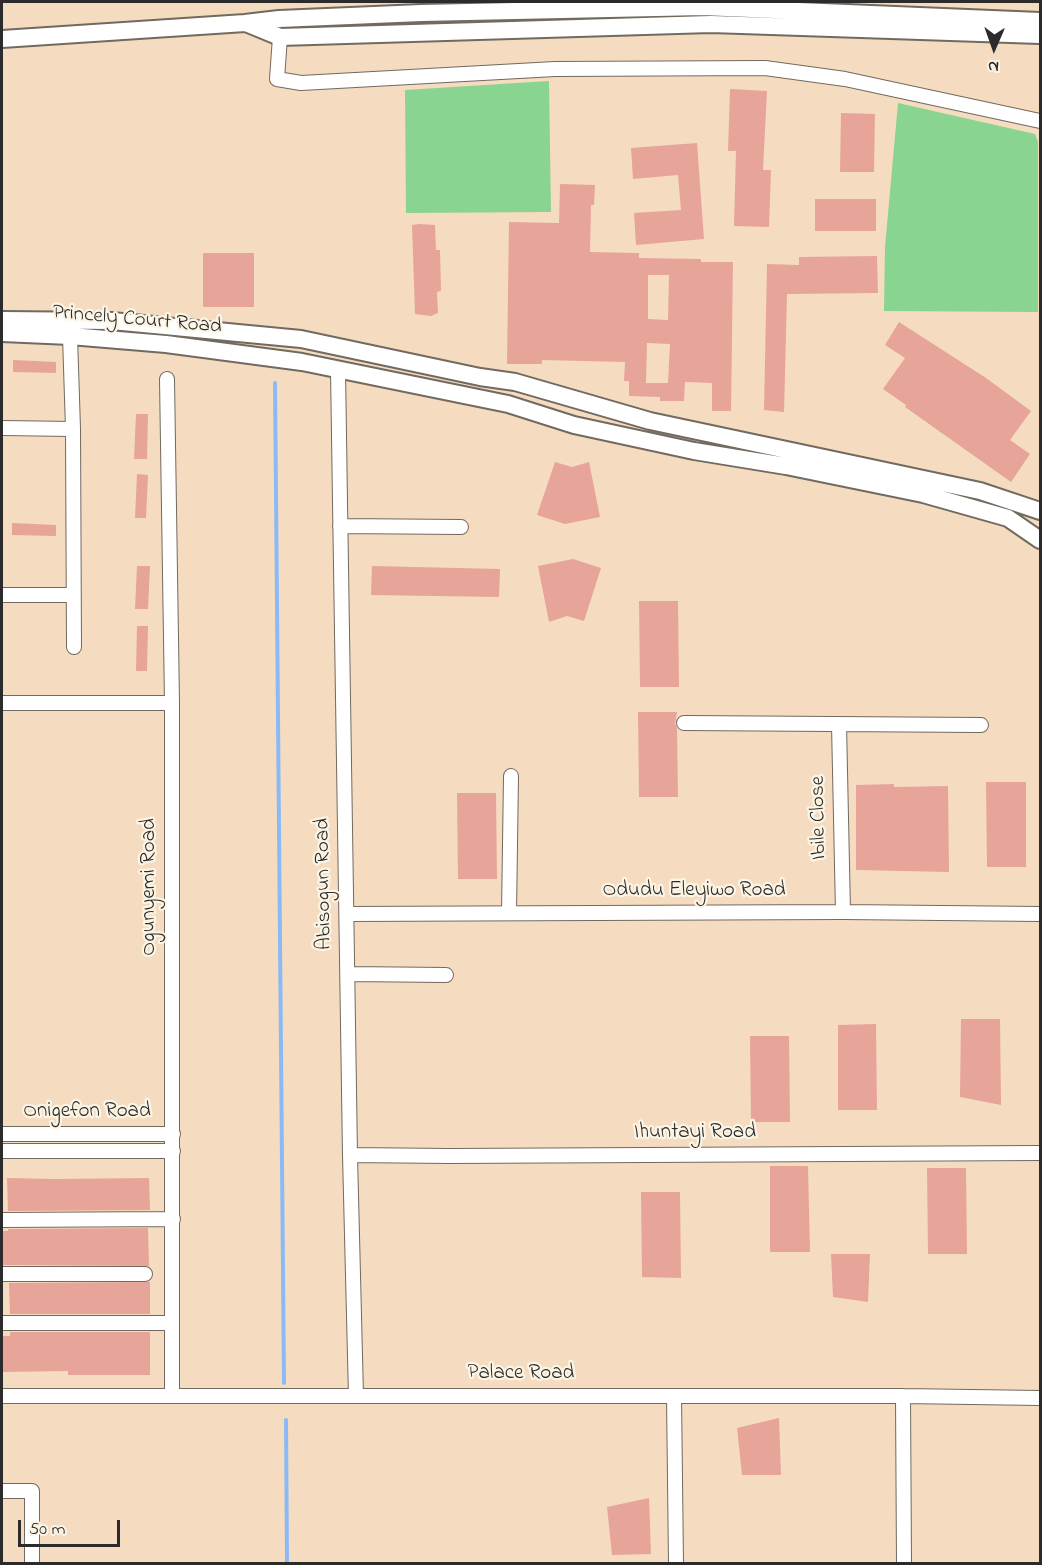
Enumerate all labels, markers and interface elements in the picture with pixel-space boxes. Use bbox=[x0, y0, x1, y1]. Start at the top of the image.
north arrow bbox=[964, 18, 1024, 78]
text: N bbox=[988, 54, 999, 78]
street label: Princely Court Road bbox=[51, 301, 223, 341]
street label: Ibile Close bbox=[807, 776, 833, 860]
street label: Ogunyemi Road bbox=[138, 818, 164, 956]
street label: Abisogun Road bbox=[311, 818, 339, 950]
street label: Odudu Eleyiwo Road bbox=[602, 879, 786, 905]
street label: Onigefon Road bbox=[23, 1100, 151, 1126]
street label: Ihuntayi Road bbox=[634, 1121, 756, 1147]
street label: Palace Road bbox=[468, 1362, 574, 1388]
scale bar bbox=[21, 1508, 123, 1546]
text: 50 m bbox=[29, 1517, 66, 1543]

